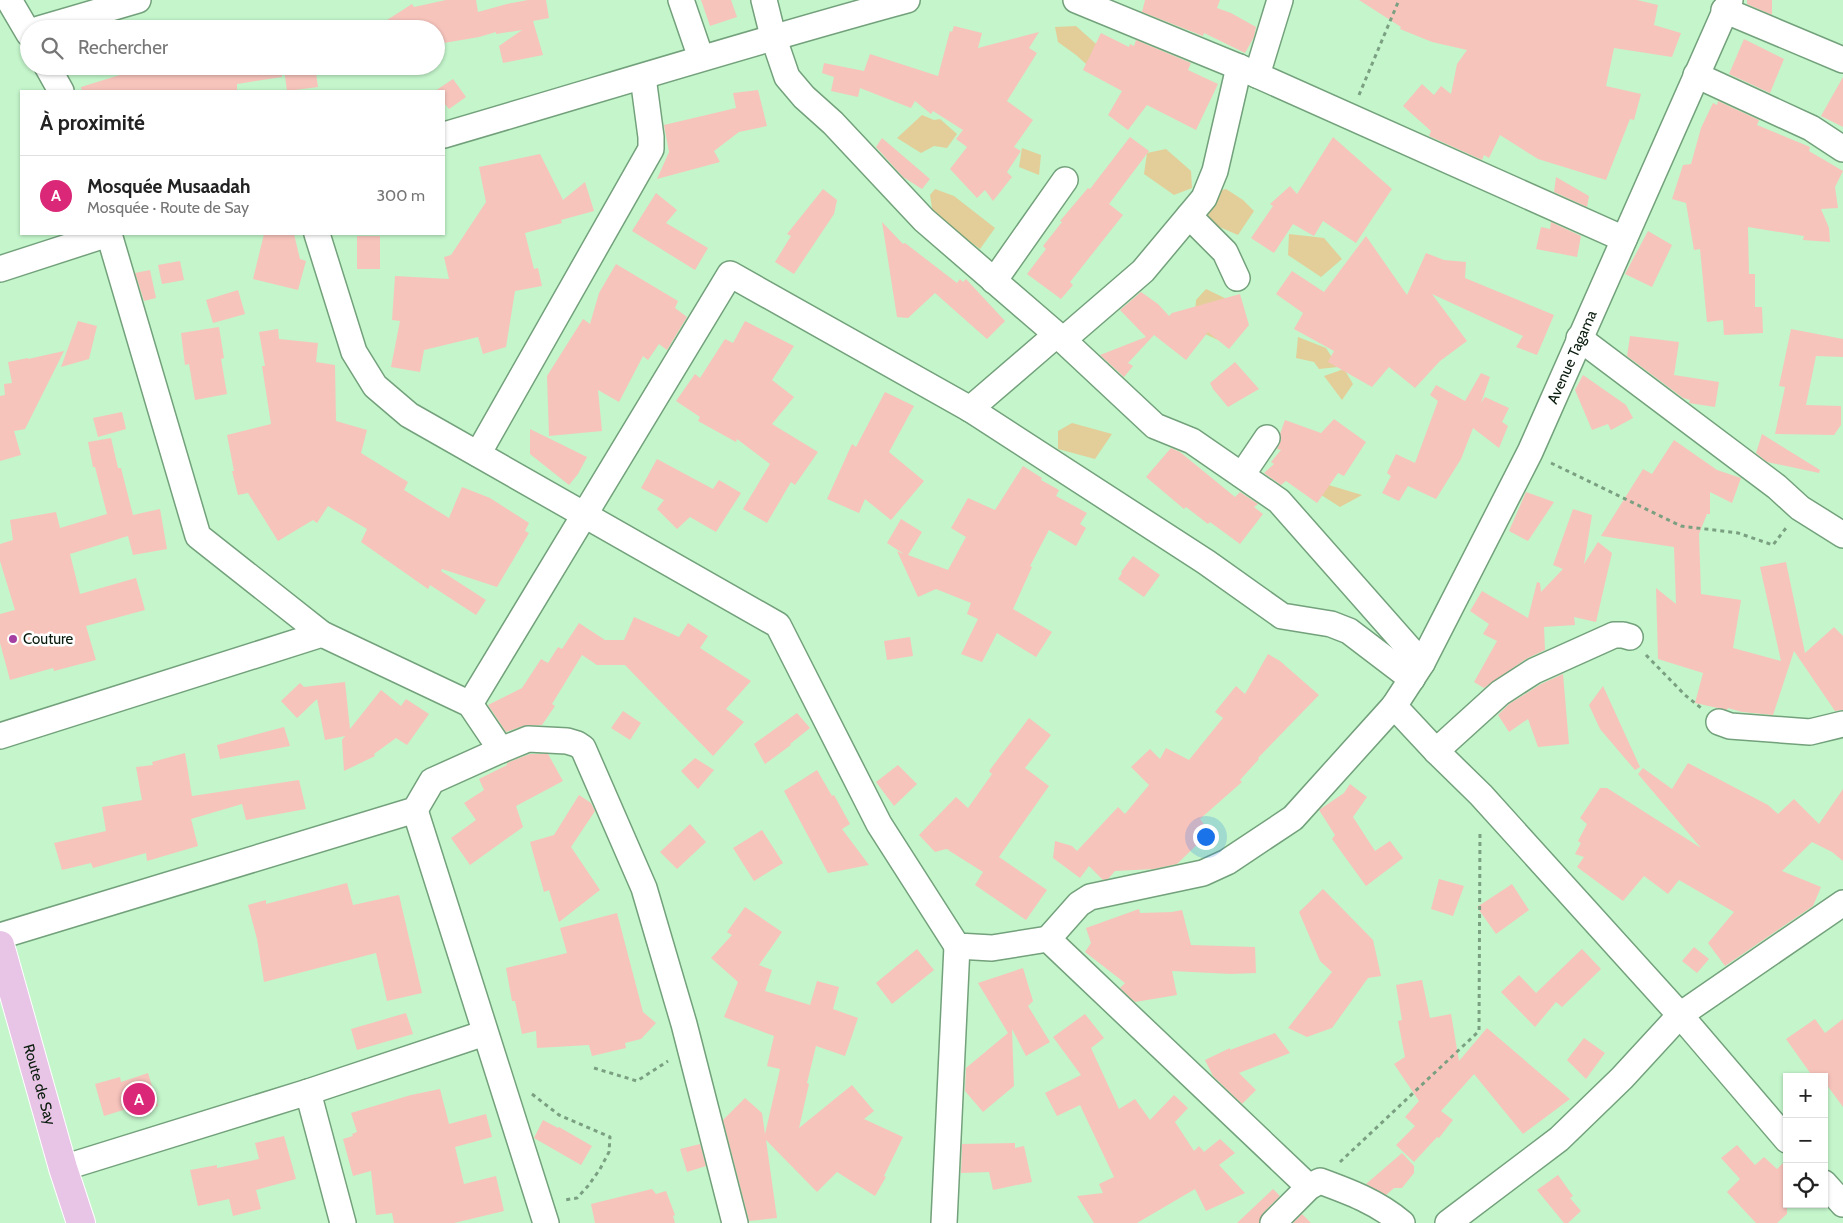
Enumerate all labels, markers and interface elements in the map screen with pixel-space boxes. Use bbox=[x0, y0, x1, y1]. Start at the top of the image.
search box bbox=[20, 20, 445, 75]
icon: search bbox=[38, 34, 66, 62]
text: Rechercher bbox=[78, 36, 168, 59]
text: À proximité bbox=[40, 110, 145, 135]
text: Mosquée Musaadah bbox=[87, 175, 250, 198]
text: A bbox=[51, 186, 61, 205]
text: 300 m bbox=[376, 186, 425, 205]
text: Mosquée · Route de Say bbox=[87, 198, 249, 217]
street label: Avenue Tagama bbox=[1543, 307, 1601, 407]
place label: Couture bbox=[23, 630, 74, 648]
marker: Couture bbox=[7, 633, 19, 645]
your location bbox=[1193, 824, 1219, 850]
street label: Route de Say bbox=[19, 1042, 60, 1128]
map controls bbox=[1783, 1073, 1828, 1208]
button: + bbox=[1783, 1073, 1828, 1118]
pin: A bbox=[123, 1080, 155, 1118]
button: − bbox=[1783, 1118, 1828, 1163]
button: locate bbox=[1783, 1163, 1828, 1208]

